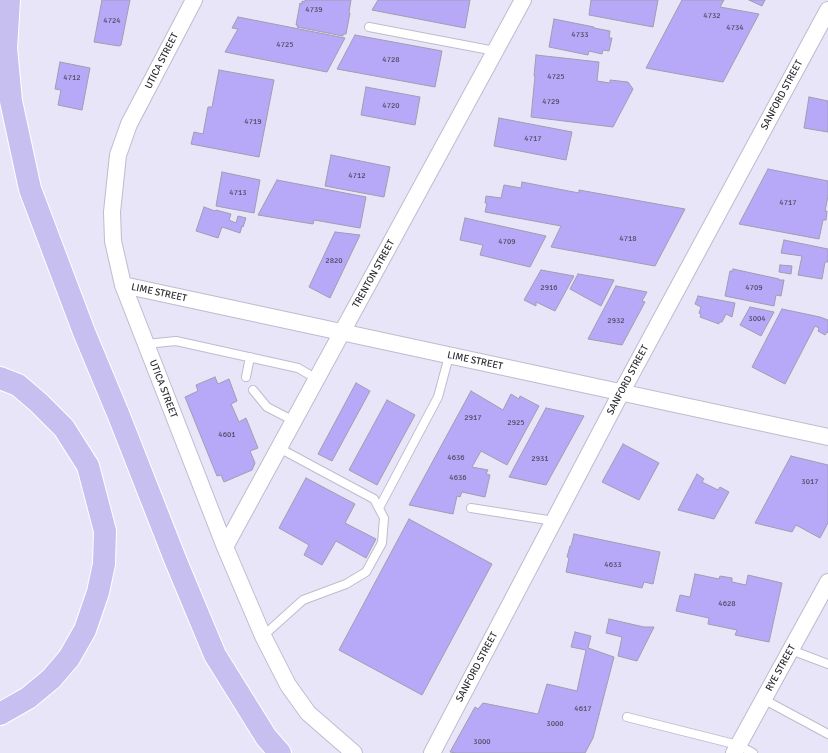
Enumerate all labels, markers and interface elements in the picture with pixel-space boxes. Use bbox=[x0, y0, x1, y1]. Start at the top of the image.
house number: 4739 bbox=[305, 5, 323, 15]
house number: 4732 bbox=[703, 11, 721, 21]
house number: 4724 bbox=[103, 16, 121, 26]
house number: 4734 bbox=[726, 23, 744, 33]
house number: 4733 bbox=[571, 30, 589, 40]
street label: UTICA STREET bbox=[143, 31, 181, 91]
house number: 4725 bbox=[276, 40, 294, 50]
house number: 4728 bbox=[382, 55, 400, 65]
street label: SANFORD STREET bbox=[759, 58, 805, 132]
house number: 4725 bbox=[547, 72, 565, 82]
house number: 4712 bbox=[63, 73, 81, 83]
house number: 4729 bbox=[542, 97, 560, 107]
house number: 4720 bbox=[382, 101, 400, 111]
house number: 4719 bbox=[244, 117, 262, 127]
house number: 4717 bbox=[524, 134, 542, 144]
house number: 4712 bbox=[348, 171, 366, 181]
house number: 4713 bbox=[229, 188, 247, 198]
house number: 4717 bbox=[779, 198, 797, 208]
house number: 4718 bbox=[619, 234, 637, 244]
house number: 4709 bbox=[498, 237, 516, 247]
street label: TRENTON STREET bbox=[350, 238, 398, 310]
house number: 2820 bbox=[325, 256, 343, 266]
street label: LIME STREET bbox=[130, 281, 188, 305]
house number: 2916 bbox=[540, 283, 558, 293]
house number: 4709 bbox=[745, 283, 763, 293]
house number: 3004 bbox=[748, 314, 766, 324]
house number: 2932 bbox=[607, 316, 625, 326]
street label: SANFORD STREET bbox=[605, 343, 651, 417]
street label: LIME STREET bbox=[446, 349, 504, 373]
street label: UTICA STREET bbox=[146, 358, 180, 420]
house number: 2917 bbox=[464, 413, 482, 423]
house number: 2925 bbox=[507, 418, 525, 428]
house number: 4601 bbox=[218, 430, 236, 440]
house number: 4636 bbox=[447, 453, 465, 463]
house number: 2931 bbox=[531, 454, 549, 464]
house number: 4636 bbox=[449, 473, 467, 483]
house number: 3017 bbox=[801, 477, 819, 487]
house number: 4633 bbox=[604, 560, 622, 570]
house number: 4628 bbox=[718, 599, 736, 609]
street label: SANFORD STREET bbox=[454, 630, 500, 704]
street label: RYE STREET bbox=[763, 643, 799, 693]
house number: 4617 bbox=[574, 704, 592, 714]
house number: 3000 bbox=[546, 719, 564, 729]
house number: 3000 bbox=[473, 737, 491, 747]

